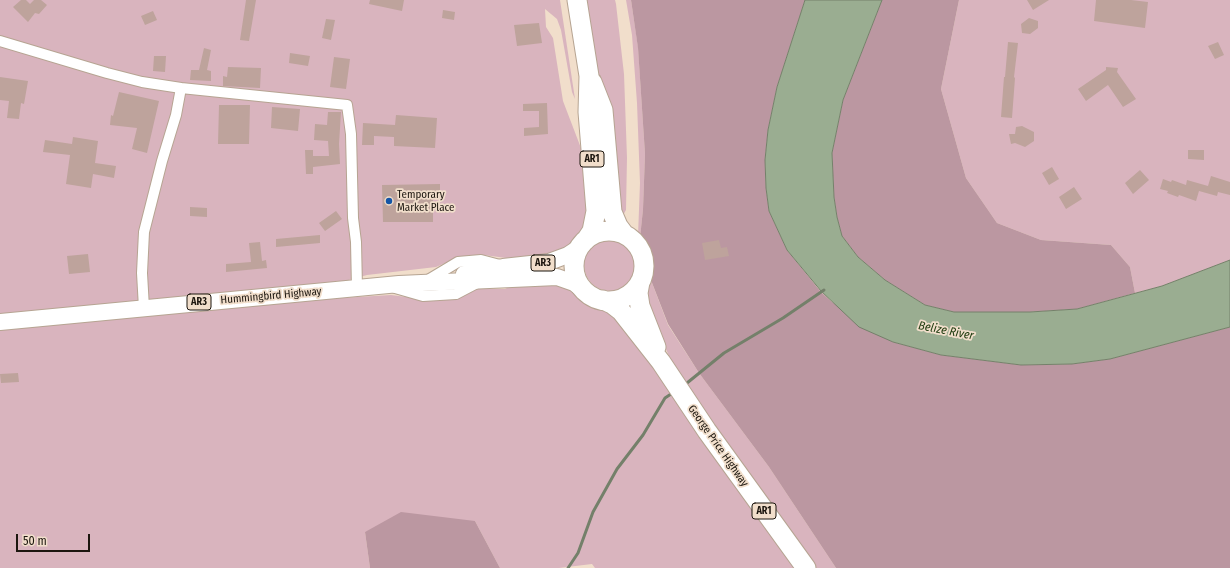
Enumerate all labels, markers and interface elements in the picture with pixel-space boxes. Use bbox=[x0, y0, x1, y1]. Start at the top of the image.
road number: AR1 bbox=[580, 151, 604, 167]
place label: Temporary Market Place bbox=[397, 188, 455, 214]
marker: Temporary Market Place bbox=[384, 196, 394, 206]
road number: AR3 bbox=[531, 255, 555, 271]
street label: Hummingbird Highway bbox=[220, 285, 322, 307]
road number: AR3 bbox=[187, 294, 211, 310]
water label: Belize River bbox=[917, 319, 975, 343]
street label: George Price Highway bbox=[685, 403, 751, 489]
road number: AR1 bbox=[752, 503, 776, 519]
scale bar bbox=[18, 526, 92, 552]
text: 50 m bbox=[23, 534, 47, 548]

